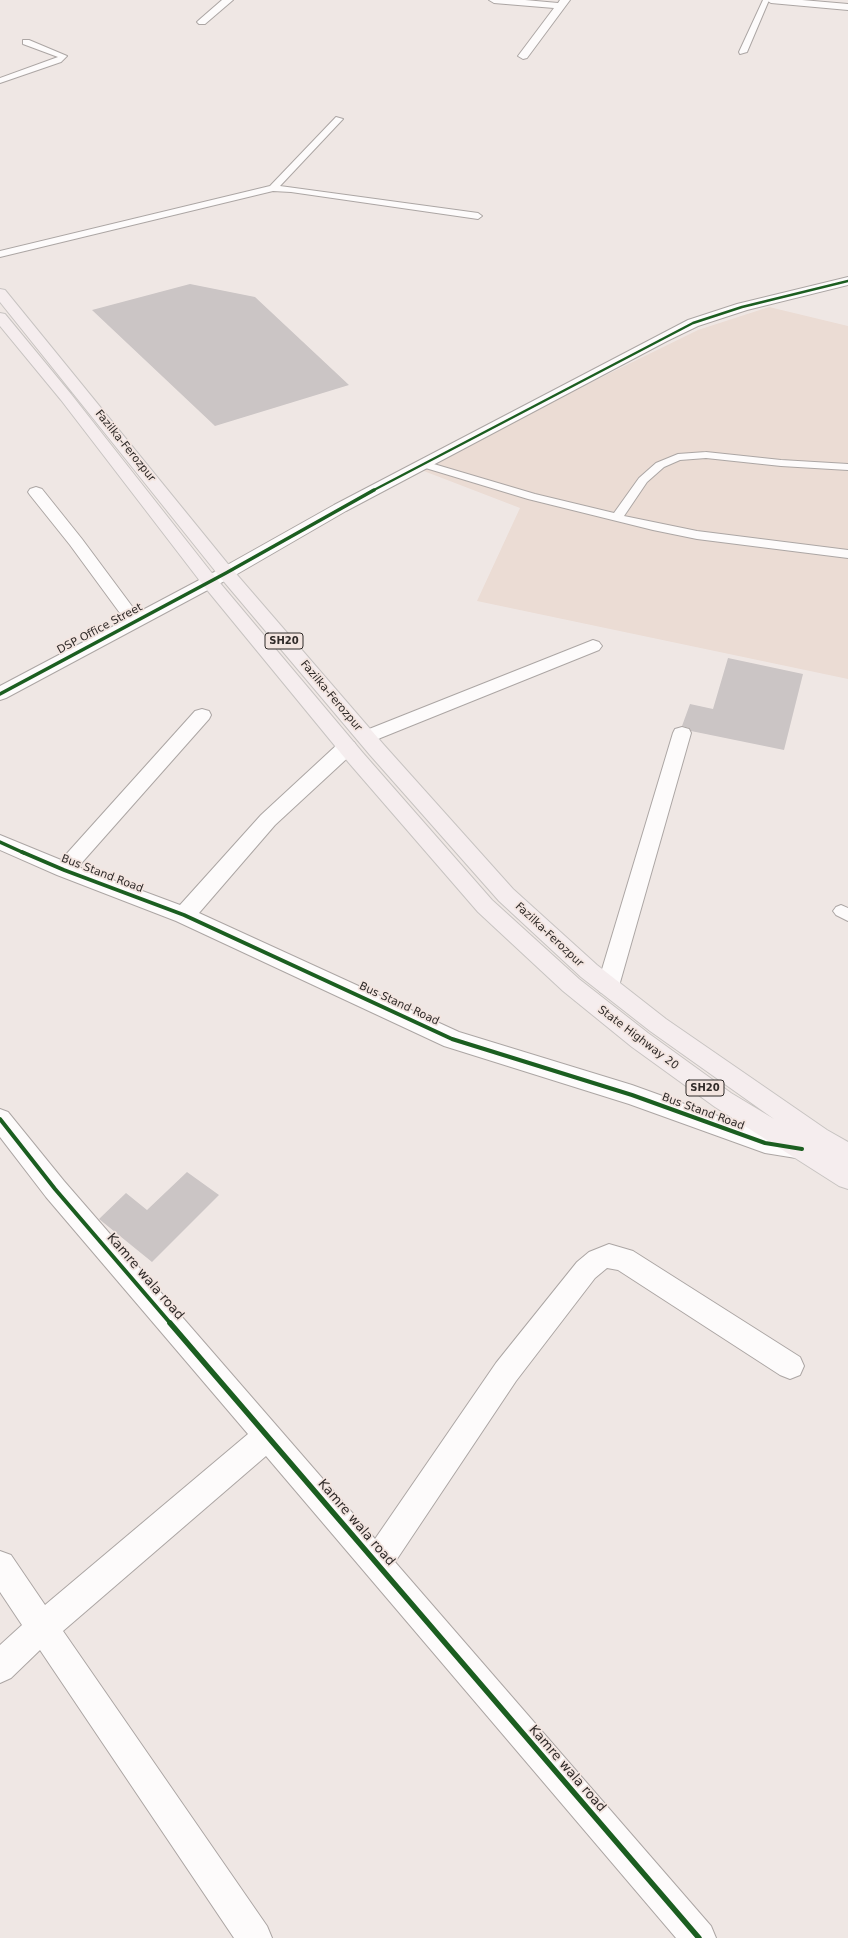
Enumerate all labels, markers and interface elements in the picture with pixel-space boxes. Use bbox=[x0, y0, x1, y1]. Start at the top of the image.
street label: Fazilka-Ferozpur bbox=[92, 407, 158, 485]
street label: DSP Office Street bbox=[55, 601, 145, 657]
road number: SH20 bbox=[265, 633, 303, 649]
street label: Fazilka-Ferozpur bbox=[297, 658, 365, 734]
street label: Bus Stand Road bbox=[59, 852, 145, 896]
street label: Fazilka-Ferozpur bbox=[512, 900, 586, 970]
street label: Bus Stand Road bbox=[357, 980, 441, 1028]
street label: State Highway 20 bbox=[595, 1003, 681, 1073]
road number: SH20 bbox=[686, 1080, 724, 1096]
street label: Bus Stand Road bbox=[660, 1091, 746, 1133]
street label: Kamre wala road bbox=[103, 1231, 187, 1323]
street label: Kamre wala road bbox=[314, 1477, 398, 1569]
street label: Kamre wala road bbox=[525, 1723, 609, 1815]

